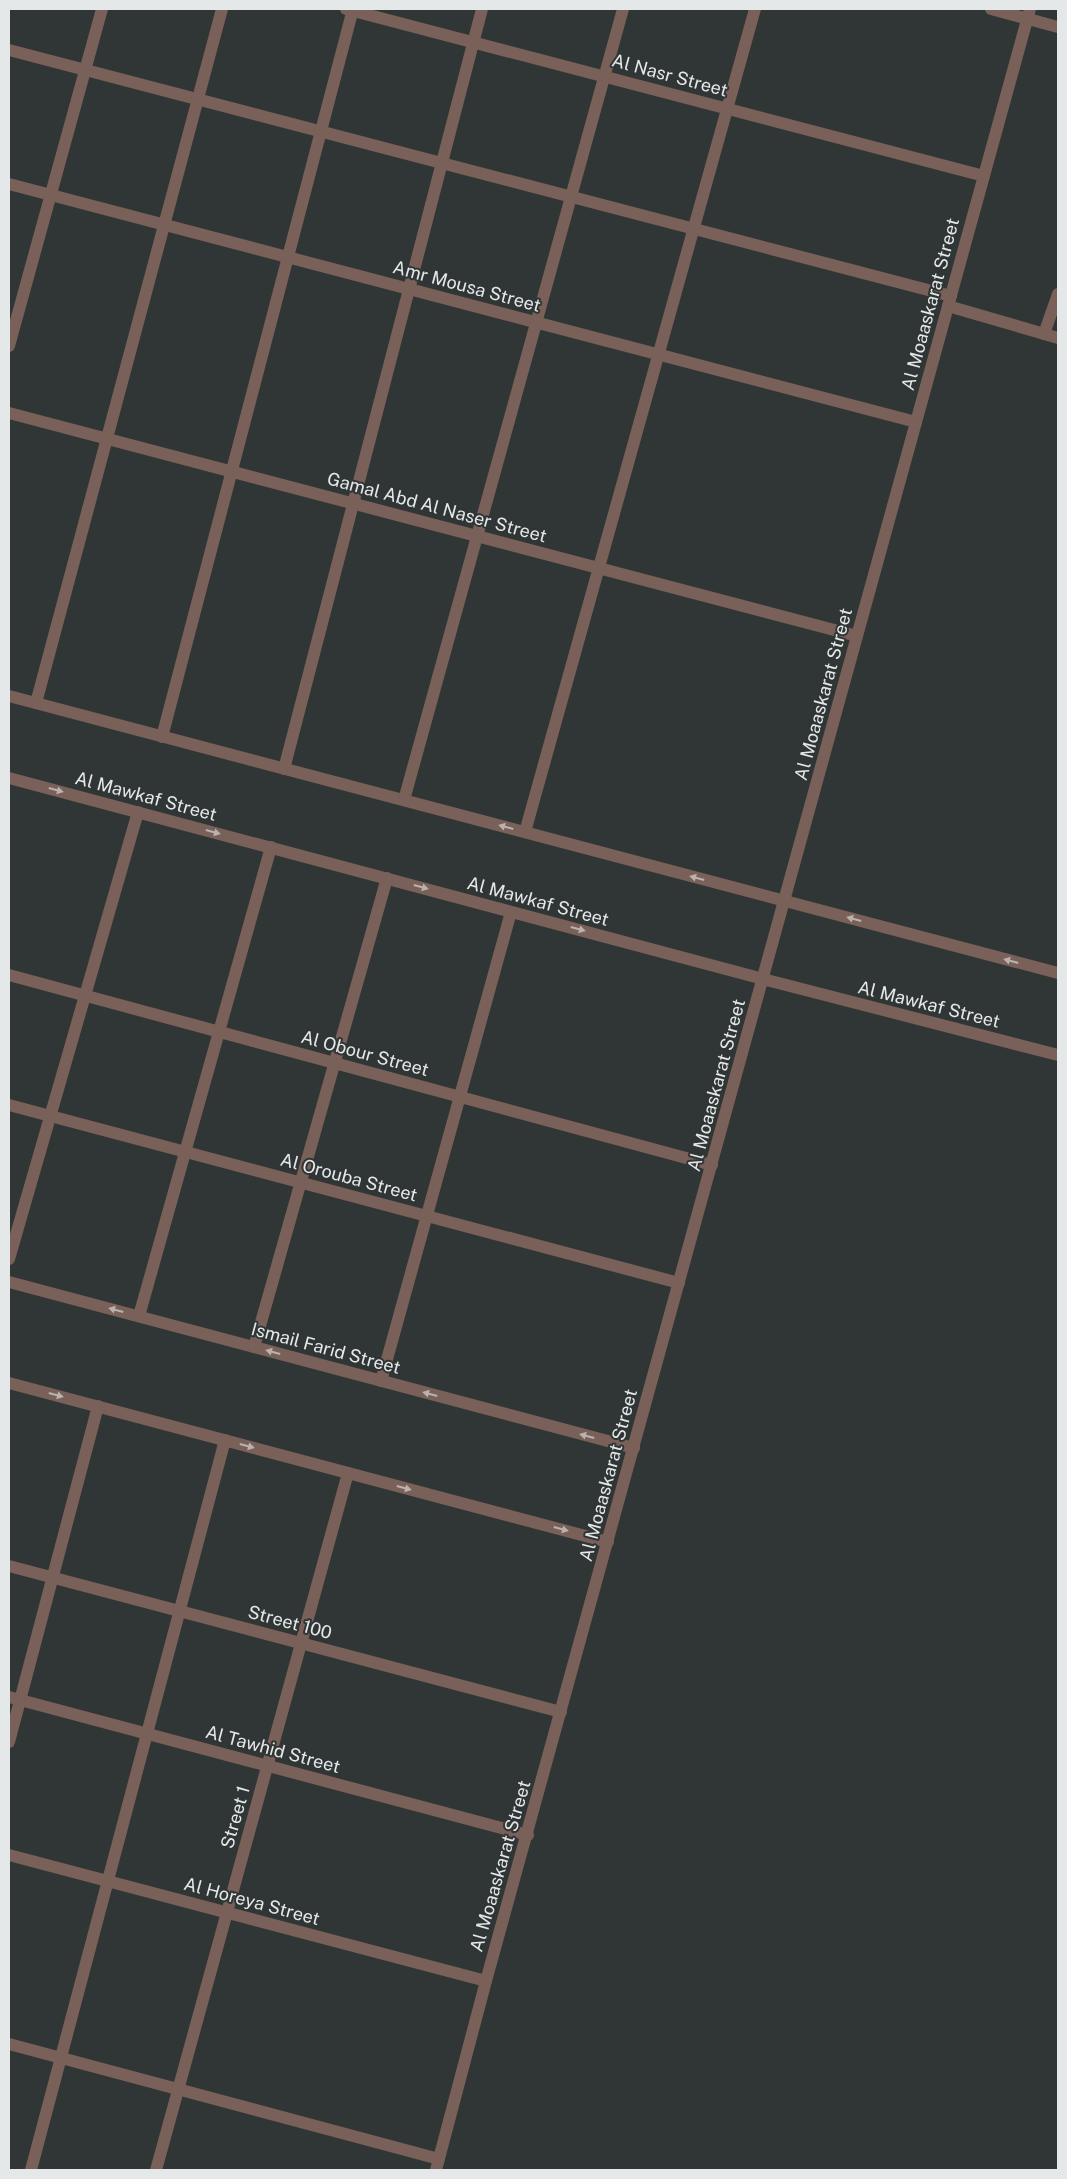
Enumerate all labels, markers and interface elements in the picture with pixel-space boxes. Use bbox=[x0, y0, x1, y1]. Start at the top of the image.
street label: Al Nasr Street bbox=[610, 49, 730, 101]
street label: Al Moaaskarat Street bbox=[897, 216, 963, 392]
street label: Amr Mousa Street bbox=[391, 256, 543, 316]
street label: Gamal Abd Al Naser Street bbox=[325, 468, 549, 546]
street label: Al Moaaskarat Street bbox=[790, 606, 856, 782]
street label: Al Mawkaf Street bbox=[73, 767, 219, 825]
one-way arrow bbox=[48, 787, 63, 795]
one-way arrow bbox=[498, 823, 513, 831]
one-way arrow bbox=[205, 828, 220, 836]
street label: Al Mawkaf Street bbox=[465, 872, 611, 930]
one-way arrow bbox=[689, 873, 704, 881]
one-way arrow bbox=[413, 884, 428, 892]
one-way arrow bbox=[846, 915, 861, 923]
one-way arrow bbox=[570, 926, 585, 934]
one-way arrow bbox=[1004, 956, 1019, 964]
street label: Al Mawkaf Street bbox=[856, 976, 1002, 1032]
street label: Al Moaaskarat Street bbox=[683, 997, 749, 1173]
street label: Al Obour Street bbox=[299, 1026, 431, 1080]
street label: Al Orouba Street bbox=[278, 1149, 420, 1205]
one-way arrow bbox=[108, 1306, 123, 1314]
street label: Ismail Farid Street bbox=[249, 1318, 403, 1378]
one-way arrow bbox=[265, 1347, 280, 1355]
street label: Al Moaaskarat Street bbox=[575, 1387, 641, 1563]
one-way arrow bbox=[422, 1389, 437, 1397]
one-way arrow bbox=[48, 1391, 63, 1399]
one-way arrow bbox=[579, 1432, 595, 1440]
one-way arrow bbox=[239, 1442, 254, 1450]
one-way arrow bbox=[396, 1484, 411, 1492]
one-way arrow bbox=[553, 1525, 568, 1533]
street label: Street 100 bbox=[246, 1601, 334, 1643]
street label: Al Tawhid Street bbox=[203, 1721, 343, 1777]
street label: Al Moaaskarat Street bbox=[465, 1778, 535, 1954]
street label: Street 1 bbox=[216, 1783, 254, 1851]
street label: Al Horeya Street bbox=[182, 1873, 322, 1929]

